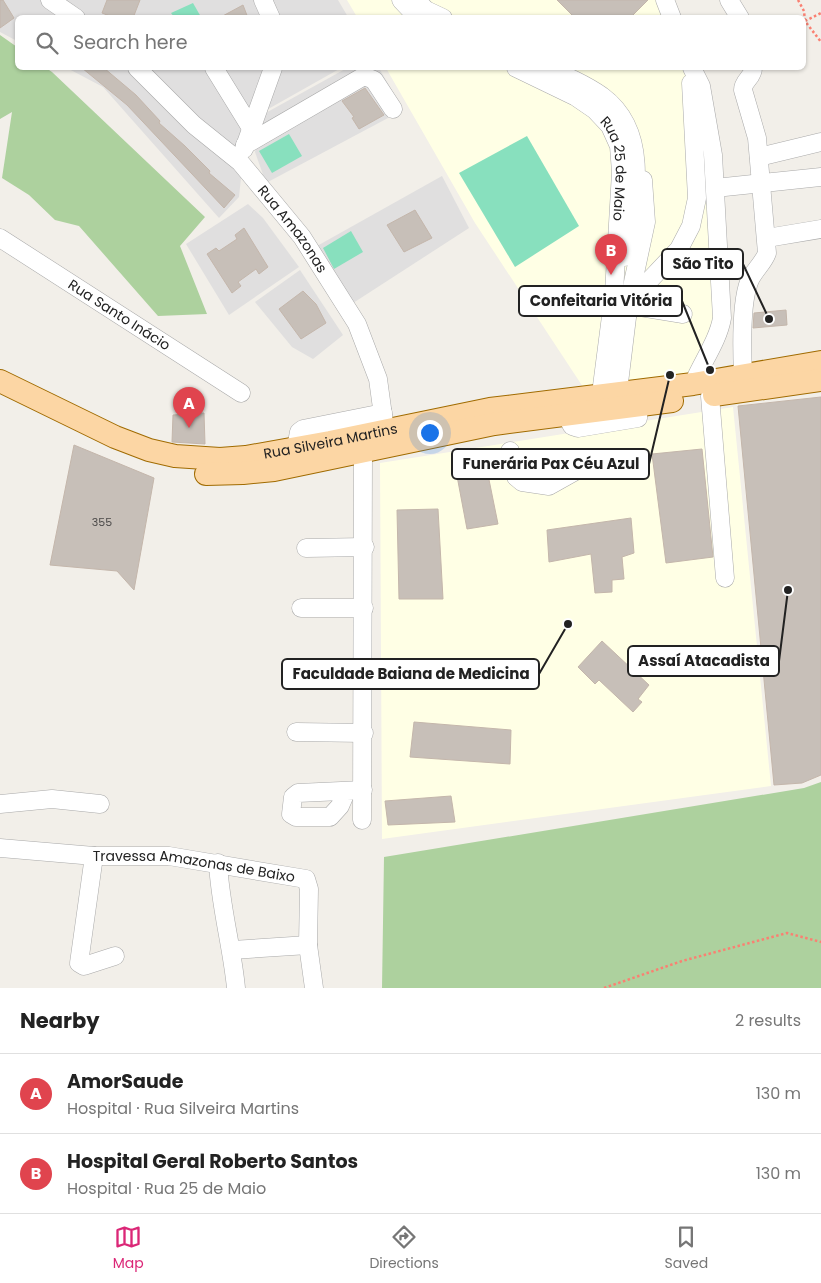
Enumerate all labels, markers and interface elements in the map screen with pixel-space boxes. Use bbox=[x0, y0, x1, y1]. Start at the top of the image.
search box bbox=[15, 15, 806, 70]
icon: search bbox=[33, 29, 61, 57]
text: Search here bbox=[73, 29, 187, 56]
street label: Rua 25 de Maio bbox=[596, 112, 631, 222]
street label: Rua Amazonas bbox=[253, 181, 332, 277]
pin: B bbox=[595, 234, 627, 275]
callout: São Tito bbox=[662, 249, 743, 279]
text: São Tito bbox=[672, 253, 734, 274]
street label: Rua Santo Inácio bbox=[64, 274, 174, 355]
callout: Confeitaria Vitória bbox=[519, 286, 682, 316]
text: Confeitaria Vitória bbox=[530, 290, 672, 311]
pin: A bbox=[173, 387, 205, 428]
street label: Rua Silveira Martins bbox=[262, 418, 399, 464]
your location bbox=[417, 420, 443, 446]
callout: Funerária Pax Céu Azul bbox=[452, 449, 649, 479]
text: Funerária Pax Céu Azul bbox=[462, 453, 640, 474]
house number: 355 bbox=[92, 514, 112, 530]
callout: Assaí Atacadista bbox=[628, 646, 779, 676]
text: Assaí Atacadista bbox=[638, 650, 770, 671]
callout: Faculdade Baiana de Medicina bbox=[282, 659, 539, 689]
text: Faculdade Baiana de Medicina bbox=[292, 663, 530, 684]
street label: Travessa Amazonas de Baixo bbox=[93, 846, 297, 887]
text: Nearby bbox=[20, 1006, 100, 1035]
text: 2 results bbox=[735, 1009, 801, 1032]
text: AmorSaude bbox=[67, 1068, 183, 1095]
text: A bbox=[30, 1082, 42, 1105]
text: 130 m bbox=[756, 1082, 801, 1105]
text: Hospital · Rua Silveira Martins bbox=[67, 1097, 299, 1120]
text: Hospital Geral Roberto Santos bbox=[67, 1148, 358, 1175]
text: B bbox=[31, 1162, 41, 1185]
text: 130 m bbox=[756, 1162, 801, 1185]
text: Hospital · Rua 25 de Maio bbox=[67, 1177, 266, 1200]
tab: Map bbox=[113, 1223, 144, 1274]
tab: Directions bbox=[369, 1223, 439, 1274]
tab: Saved bbox=[664, 1223, 708, 1274]

